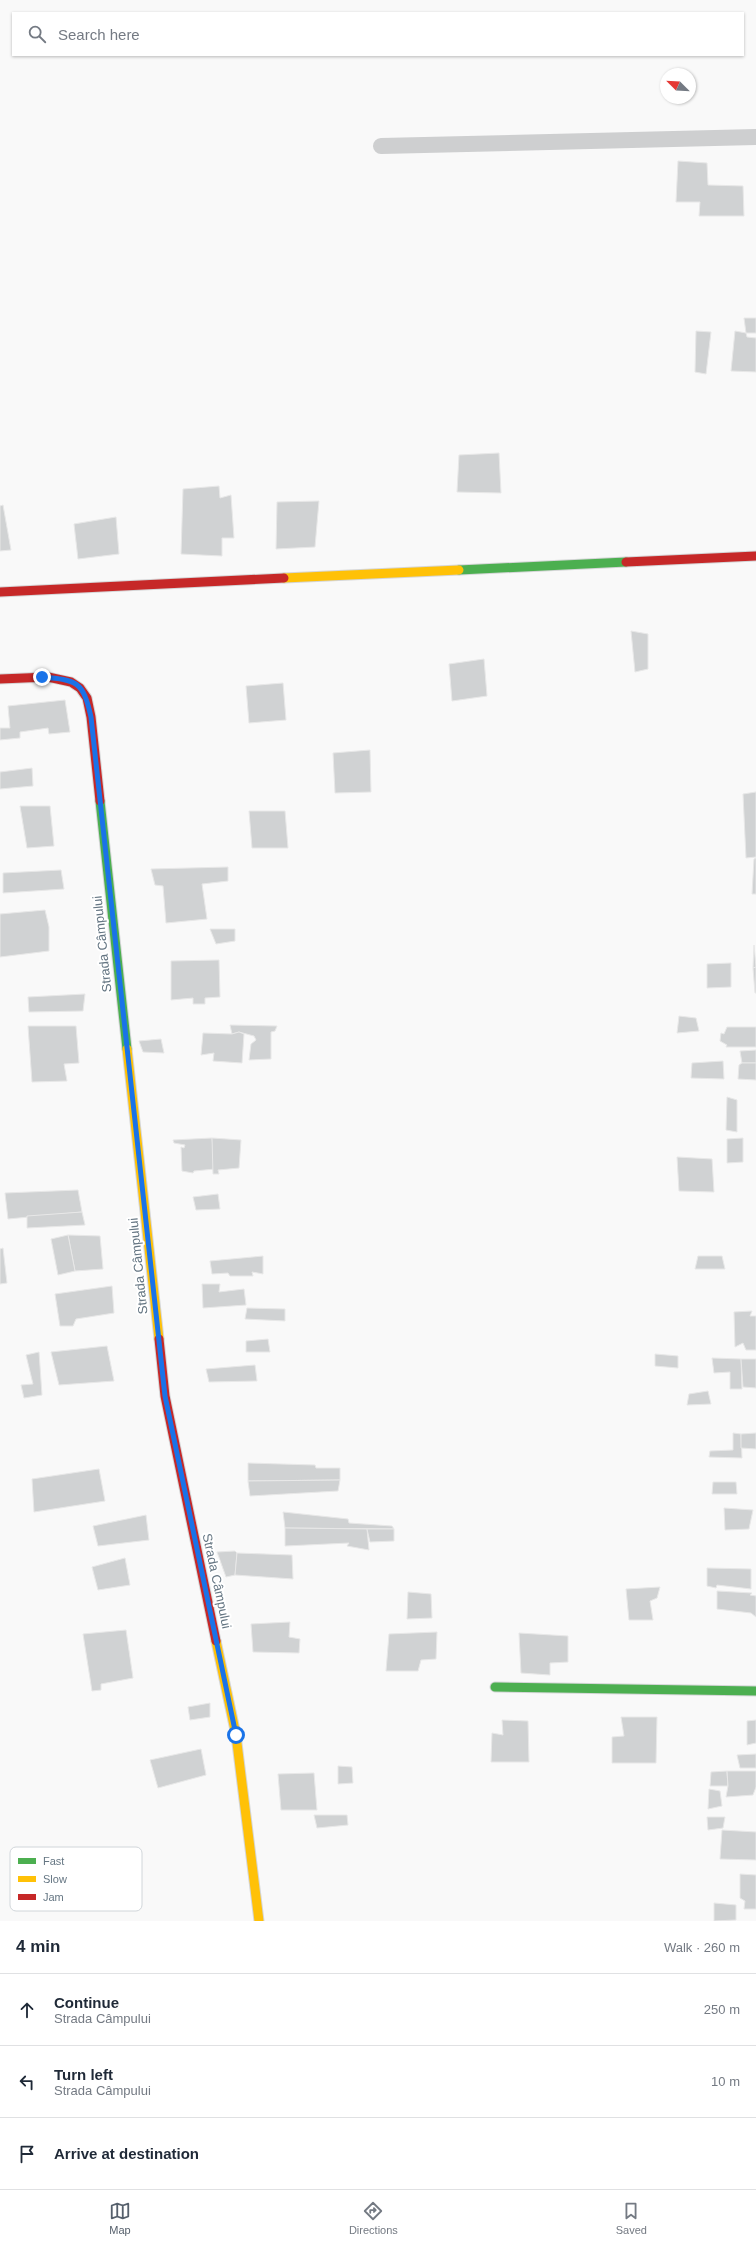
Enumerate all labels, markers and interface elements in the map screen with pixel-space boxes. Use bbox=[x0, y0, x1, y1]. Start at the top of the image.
search box bbox=[12, 12, 744, 56]
icon: search bbox=[26, 23, 48, 45]
text: Search here bbox=[58, 26, 140, 43]
north arrow bbox=[660, 68, 696, 104]
route end bbox=[33, 668, 51, 686]
street label: Strada Câmpului bbox=[89, 895, 115, 993]
street label: Strada Câmpului bbox=[125, 1217, 151, 1315]
street label: Strada Câmpului bbox=[200, 1532, 234, 1630]
route start bbox=[227, 1726, 245, 1744]
legend bbox=[10, 1847, 142, 1911]
text: Fast bbox=[43, 1855, 64, 1867]
text: Slow bbox=[43, 1873, 67, 1885]
text: Jam bbox=[43, 1891, 64, 1903]
text: 4 min bbox=[16, 1937, 60, 1956]
text: Walk · 260 m bbox=[664, 1940, 740, 1955]
text: Continue bbox=[54, 1994, 119, 2011]
icon: ahead bbox=[16, 1999, 38, 2021]
text: 250 m bbox=[704, 2002, 740, 2017]
text: Strada Câmpului bbox=[54, 2011, 151, 2026]
text: Turn left bbox=[54, 2066, 113, 2083]
icon: left bbox=[16, 2071, 38, 2093]
text: 10 m bbox=[711, 2074, 740, 2089]
text: Strada Câmpului bbox=[54, 2083, 151, 2098]
icon: arrive bbox=[16, 2143, 38, 2165]
text: Arrive at destination bbox=[54, 2145, 199, 2162]
tab: Map bbox=[109, 2200, 131, 2236]
tab: Directions bbox=[349, 2200, 398, 2236]
tab: Saved bbox=[616, 2200, 647, 2236]

